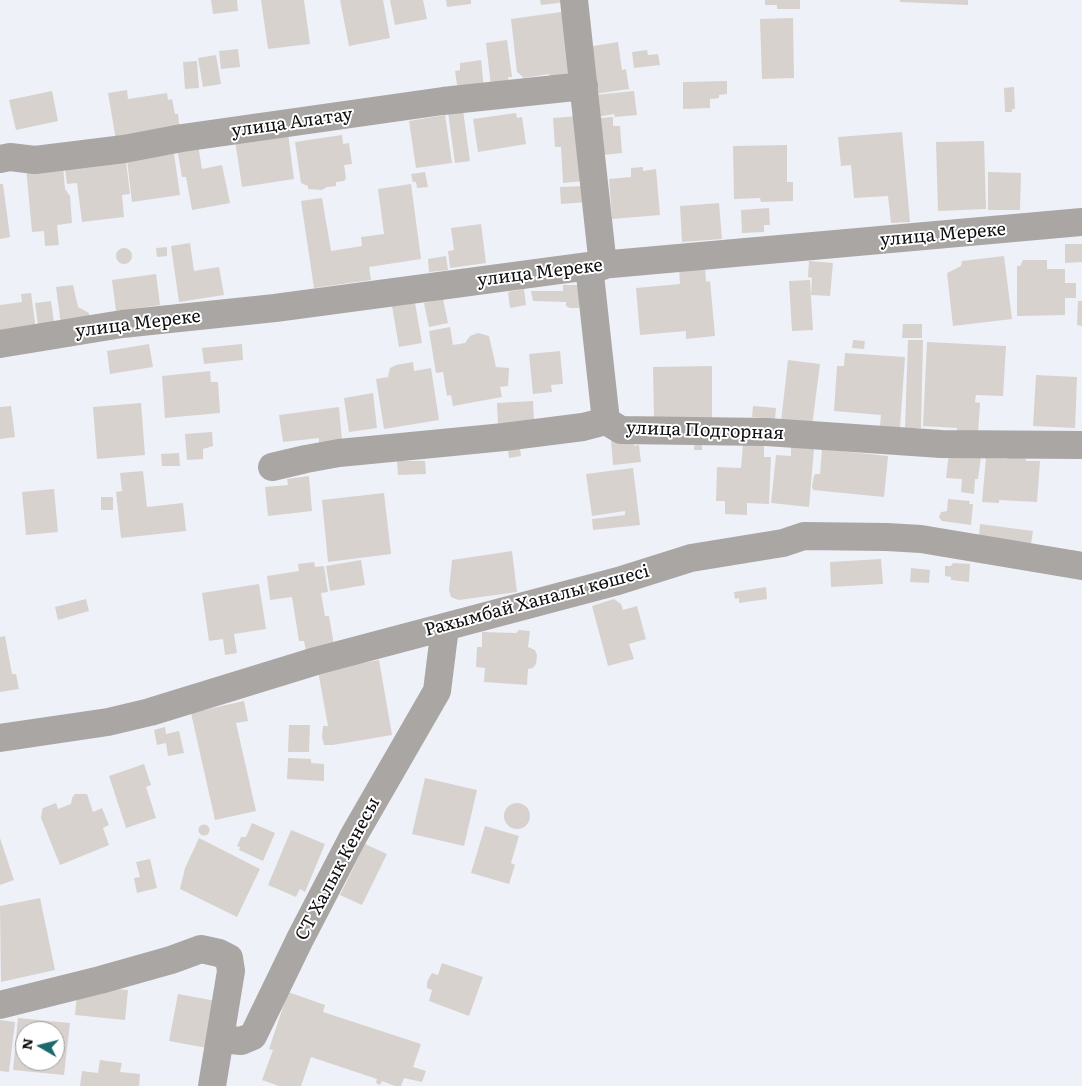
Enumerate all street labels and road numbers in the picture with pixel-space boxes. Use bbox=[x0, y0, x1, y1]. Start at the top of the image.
street label: улица Алатау bbox=[230, 104, 354, 142]
street label: улица Мереке bbox=[879, 219, 1007, 251]
street label: улица Мереке bbox=[476, 255, 604, 291]
street label: улица Мереке bbox=[74, 306, 202, 342]
street label: улица Подгорная bbox=[626, 417, 784, 445]
street label: Рахымбай Ханалы көшесі bbox=[422, 561, 652, 641]
street label: СТ Халык Кенесы bbox=[291, 794, 385, 944]

